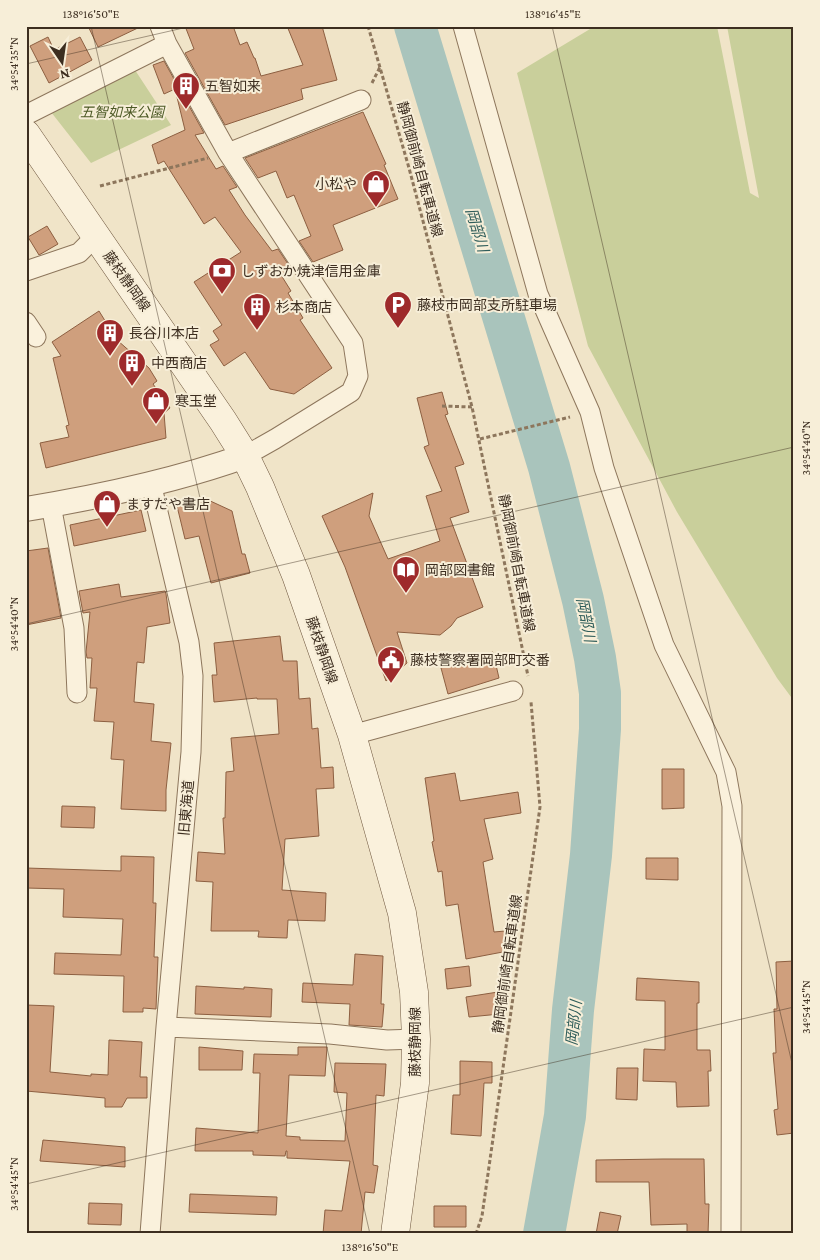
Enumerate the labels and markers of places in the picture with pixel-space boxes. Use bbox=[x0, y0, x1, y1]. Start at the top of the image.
building icon: 五智如来 bbox=[171, 71, 201, 110]
place label: 五智如来 bbox=[205, 78, 261, 94]
shop icon: 小松や bbox=[361, 169, 391, 208]
place label: 小松や bbox=[315, 176, 357, 192]
bank icon: しずおか焼津信用金庫 bbox=[207, 256, 237, 295]
place label: しずおか焼津信用金庫 bbox=[241, 263, 381, 279]
parking icon: 藤枝市岡部支所駐車場 bbox=[383, 290, 413, 329]
building icon: 杉本商店 bbox=[242, 292, 272, 331]
place label: 藤枝市岡部支所駐車場 bbox=[417, 297, 557, 313]
place label: 杉本商店 bbox=[276, 299, 332, 315]
building icon: 長谷川本店 bbox=[95, 318, 125, 357]
place label: 長谷川本店 bbox=[129, 325, 199, 341]
building icon: 中西商店 bbox=[117, 348, 147, 387]
place label: 中西商店 bbox=[151, 355, 207, 371]
shop icon: 寒玉堂 bbox=[141, 386, 171, 425]
place label: 寒玉堂 bbox=[175, 393, 217, 409]
shop icon: ますだや書店 bbox=[92, 489, 122, 528]
place label: ますだや書店 bbox=[126, 496, 210, 512]
library icon: 岡部図書館 bbox=[391, 555, 421, 594]
place label: 岡部図書館 bbox=[425, 562, 495, 578]
public building icon: 藤枝警察署岡部町交番 bbox=[376, 645, 406, 684]
place label: 藤枝警察署岡部町交番 bbox=[410, 652, 550, 668]

